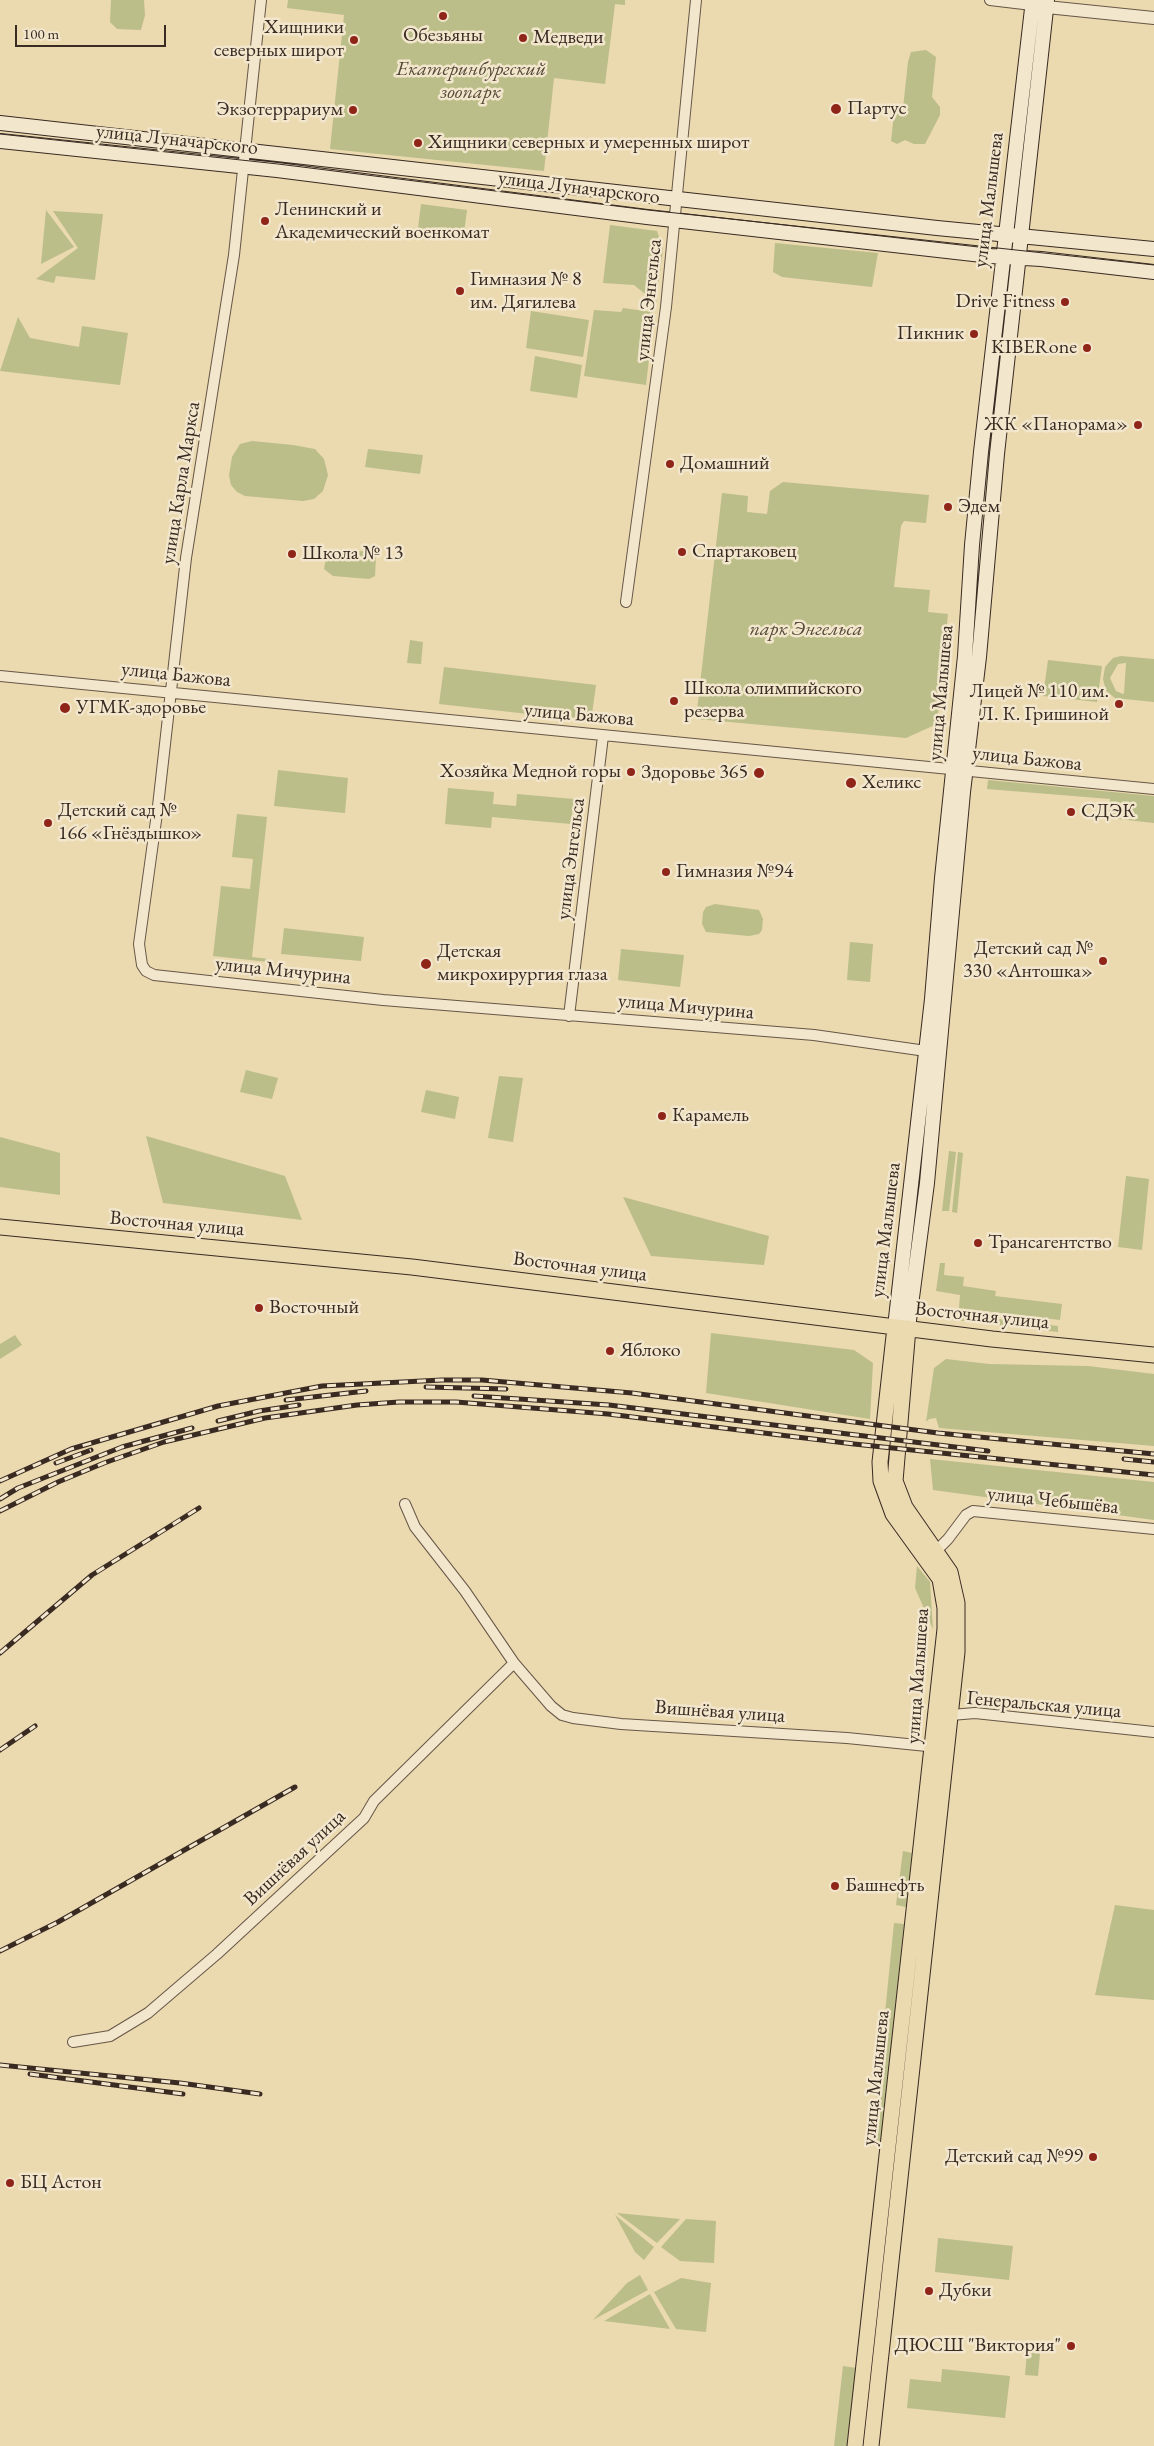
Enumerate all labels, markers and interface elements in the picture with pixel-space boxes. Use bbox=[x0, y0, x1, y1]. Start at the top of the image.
marker: Обезьяны bbox=[437, 10, 449, 22]
scale bar bbox=[18, 15, 169, 47]
place label: Хищники северных широт bbox=[214, 16, 344, 63]
text: 100 m bbox=[23, 24, 59, 43]
place label: Обезьяны bbox=[403, 24, 483, 48]
place label: Медведи bbox=[533, 26, 603, 50]
marker: Медведи bbox=[517, 32, 529, 44]
marker: Хищники северных широт bbox=[348, 34, 360, 46]
park label: Екатеринбургский зоопарк bbox=[396, 58, 546, 105]
place label: Партус bbox=[847, 97, 907, 121]
place label: Экзотеррариум bbox=[217, 98, 343, 122]
marker: Партус bbox=[829, 102, 843, 116]
marker: Экзотеррариум bbox=[347, 104, 359, 116]
street label: улица Луначарского bbox=[95, 120, 259, 160]
place label: Хищники северных и умеренных широт bbox=[428, 131, 749, 155]
street label: улица Малышева bbox=[969, 131, 1009, 269]
marker: Хищники северных и умеренных широт bbox=[412, 137, 424, 149]
street label: улица Луначарского bbox=[497, 166, 661, 210]
place label: Ленинский и Академический военкомат bbox=[275, 198, 489, 245]
marker: Ленинский и Академический военкомат bbox=[259, 215, 271, 227]
street label: улица Энгельса bbox=[631, 238, 667, 362]
place label: Гимназия № 8 им. Дягилева bbox=[470, 268, 582, 315]
marker: Гимназия № 8 им. Дягилева bbox=[454, 285, 466, 297]
place label: Drive Fitness bbox=[956, 290, 1055, 314]
marker: Drive Fitness bbox=[1059, 296, 1071, 308]
place label: Пикник bbox=[897, 322, 964, 346]
marker: Пикник bbox=[968, 328, 980, 340]
place label: KIBERone bbox=[991, 336, 1077, 360]
marker: KIBERone bbox=[1081, 342, 1093, 354]
street label: улица Карла Маркса bbox=[156, 400, 206, 566]
place label: ЖК «Панорама» bbox=[984, 413, 1128, 437]
marker: ЖК «Панорама» bbox=[1132, 419, 1144, 431]
place label: Домашний bbox=[680, 452, 770, 476]
marker: Домашний bbox=[664, 458, 676, 470]
place label: Эдем bbox=[958, 495, 1000, 519]
marker: Эдем bbox=[942, 501, 954, 513]
place label: Спартаковец bbox=[692, 540, 796, 564]
place label: Школа № 13 bbox=[302, 542, 403, 566]
marker: Спартаковец bbox=[676, 546, 688, 558]
marker: Школа № 13 bbox=[286, 548, 298, 560]
park label: парк Энгельса bbox=[749, 618, 863, 642]
street label: улица Малышева bbox=[923, 624, 959, 762]
street label: улица Бажова bbox=[120, 657, 232, 693]
place label: Школа олимпийского резерва bbox=[684, 677, 862, 724]
place label: Лицей № 110 им. Л. К. Гришиной bbox=[970, 680, 1109, 727]
marker: Школа олимпийского резерва bbox=[668, 695, 680, 707]
place label: УГМК-здоровье bbox=[76, 696, 206, 720]
street label: улица Бажова bbox=[523, 698, 635, 732]
marker: Лицей № 110 им. Л. К. Гришиной bbox=[1113, 698, 1125, 710]
marker: УГМК-здоровье bbox=[58, 701, 72, 715]
street label: улица Бажова bbox=[971, 741, 1083, 777]
place label: Хозяйка Медной горы bbox=[440, 760, 621, 784]
place label: Здоровье 365 bbox=[641, 761, 748, 785]
marker: Хозяйка Медной горы bbox=[625, 766, 637, 778]
marker: Здоровье 365 bbox=[752, 766, 766, 780]
place label: Хеликс bbox=[862, 771, 921, 795]
marker: Хеликс bbox=[844, 776, 858, 790]
street label: улица Энгельса bbox=[552, 797, 590, 921]
place label: Детский сад № 166 «Гнёздышко» bbox=[58, 799, 202, 846]
place label: СДЭК bbox=[1081, 800, 1136, 824]
marker: СДЭК bbox=[1065, 806, 1077, 818]
marker: Детский сад № 166 «Гнёздышко» bbox=[42, 817, 54, 829]
place label: Гимназия №94 bbox=[676, 860, 793, 884]
marker: Гимназия №94 bbox=[660, 866, 672, 878]
place label: Детский сад № 330 «Антошка» bbox=[963, 937, 1093, 984]
place label: Детская микрохирургия глаза bbox=[437, 940, 608, 987]
street label: улица Мичурина bbox=[214, 952, 352, 990]
marker: Детский сад № 330 «Антошка» bbox=[1097, 955, 1109, 967]
marker: Детская микрохирургия глаза bbox=[419, 957, 433, 971]
street label: улица Мичурина bbox=[617, 989, 755, 1025]
place label: Карамель bbox=[672, 1104, 749, 1128]
marker: Карамель bbox=[656, 1110, 668, 1122]
street label: улица Малышева bbox=[866, 1161, 906, 1299]
street label: Восточная улица bbox=[109, 1206, 245, 1242]
place label: Трансагентство bbox=[988, 1231, 1112, 1255]
marker: Трансагентство bbox=[972, 1237, 984, 1249]
street label: Восточная улица bbox=[512, 1247, 648, 1287]
place label: Восточный bbox=[269, 1296, 359, 1320]
street label: Восточная улица bbox=[914, 1297, 1050, 1335]
marker: Восточный bbox=[253, 1302, 265, 1314]
place label: Яблоко bbox=[620, 1339, 681, 1363]
marker: Яблоко bbox=[604, 1345, 616, 1357]
street label: улица Чебышёва bbox=[986, 1482, 1120, 1520]
street label: улица Малышева bbox=[901, 1607, 935, 1745]
street label: Генеральская улица bbox=[966, 1686, 1122, 1724]
street label: Вишнёвая улица bbox=[654, 1695, 786, 1729]
street label: Вишнёвая улица bbox=[239, 1805, 351, 1911]
place label: Башнефть bbox=[845, 1874, 925, 1898]
marker: Башнефть bbox=[829, 1880, 841, 1892]
street label: улица Малышева bbox=[857, 2009, 895, 2147]
place label: Детский сад №99 bbox=[945, 2145, 1083, 2169]
marker: Детский сад №99 bbox=[1087, 2151, 1099, 2163]
place label: БЦ Астон bbox=[20, 2171, 102, 2195]
marker: БЦ Астон bbox=[4, 2177, 16, 2189]
place label: Дубки bbox=[939, 2279, 991, 2303]
marker: Дубки bbox=[923, 2285, 935, 2297]
place label: ДЮСШ "Виктория" bbox=[894, 2334, 1061, 2358]
marker: ДЮСШ "Виктория" bbox=[1065, 2340, 1077, 2352]

